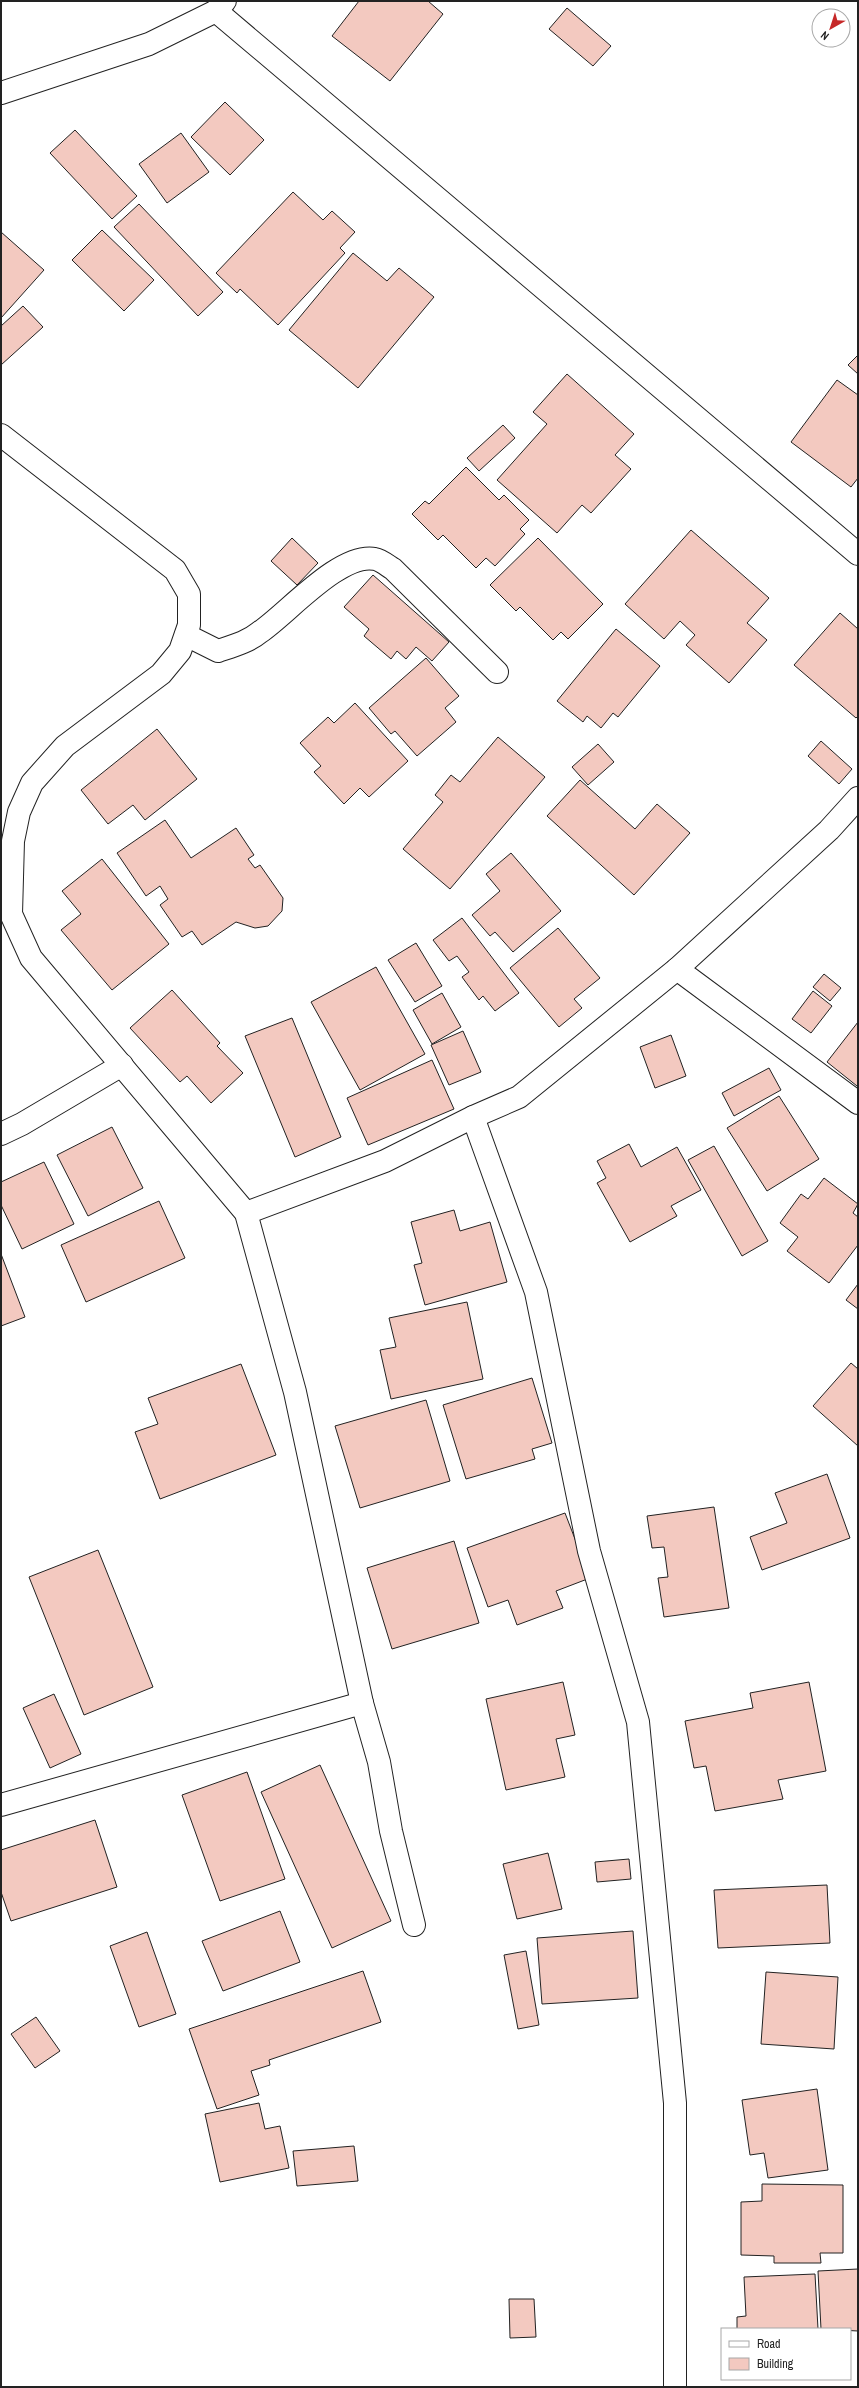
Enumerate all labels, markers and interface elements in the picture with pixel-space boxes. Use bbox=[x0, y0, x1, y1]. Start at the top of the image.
north arrow bbox=[811, 8, 851, 48]
text: N bbox=[818, 28, 832, 43]
legend bbox=[721, 2328, 851, 2380]
text: Road bbox=[757, 2336, 781, 2352]
text: Building bbox=[757, 2356, 794, 2372]

